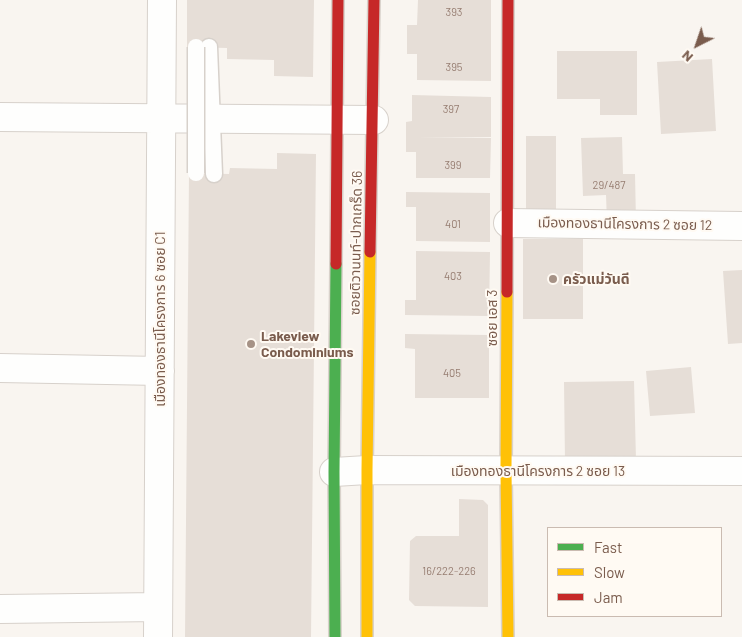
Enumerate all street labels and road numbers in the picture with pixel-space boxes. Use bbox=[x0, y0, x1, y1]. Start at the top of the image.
street label: ซอยติวานนท์-ปากเกร็ด 36 bbox=[346, 171, 366, 315]
street label: เมืองทองธานีโครงการ 2 ซอย 12 bbox=[538, 214, 712, 234]
street label: เมืองทองธานีโครงการ 6 ซอย C1 bbox=[152, 231, 168, 407]
street label: ซอย เอส 3 bbox=[484, 290, 500, 346]
street label: เมืองทองธานีโครงการ 2 ซอย 13 bbox=[451, 463, 625, 479]

